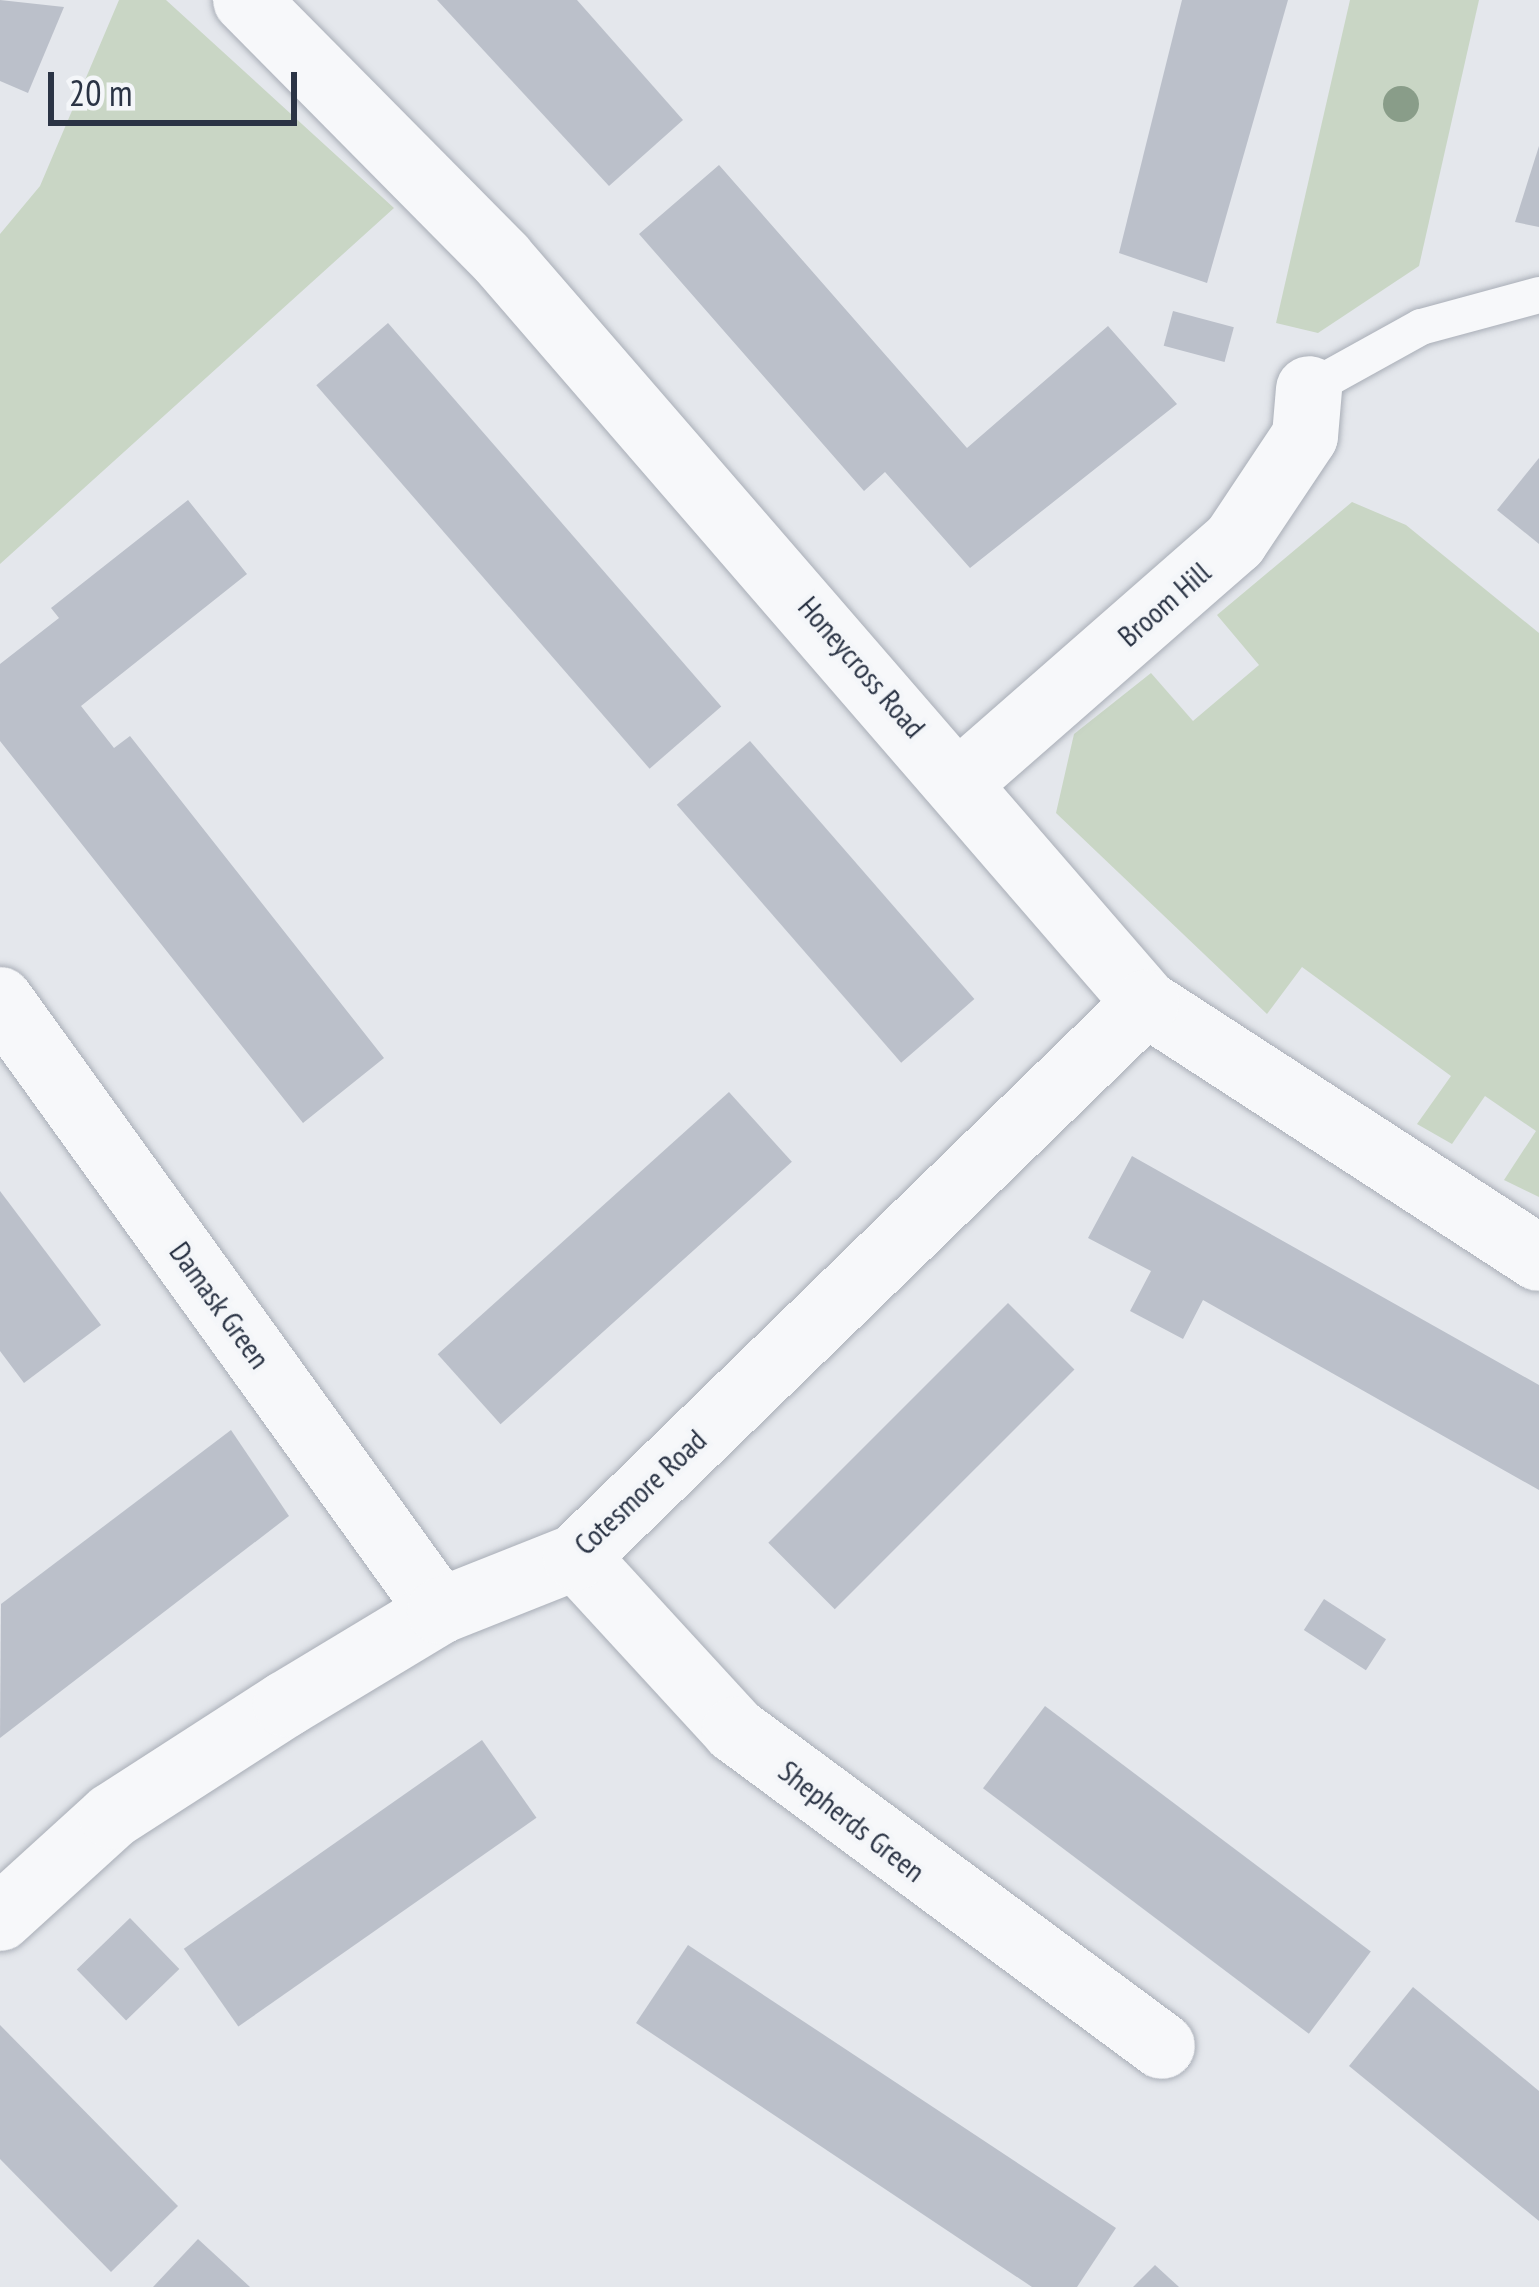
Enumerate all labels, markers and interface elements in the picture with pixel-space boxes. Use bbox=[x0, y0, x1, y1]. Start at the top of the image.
scale bar bbox=[54, 48, 303, 122]
text: 20 m bbox=[69, 69, 132, 116]
street label: Broom Hill bbox=[1110, 554, 1218, 654]
street label: Honeycross Road bbox=[791, 589, 933, 745]
street label: Damask Green bbox=[162, 1235, 278, 1375]
street label: Cotesmore Road bbox=[567, 1422, 713, 1562]
street label: Shepherds Green bbox=[772, 1753, 932, 1889]

